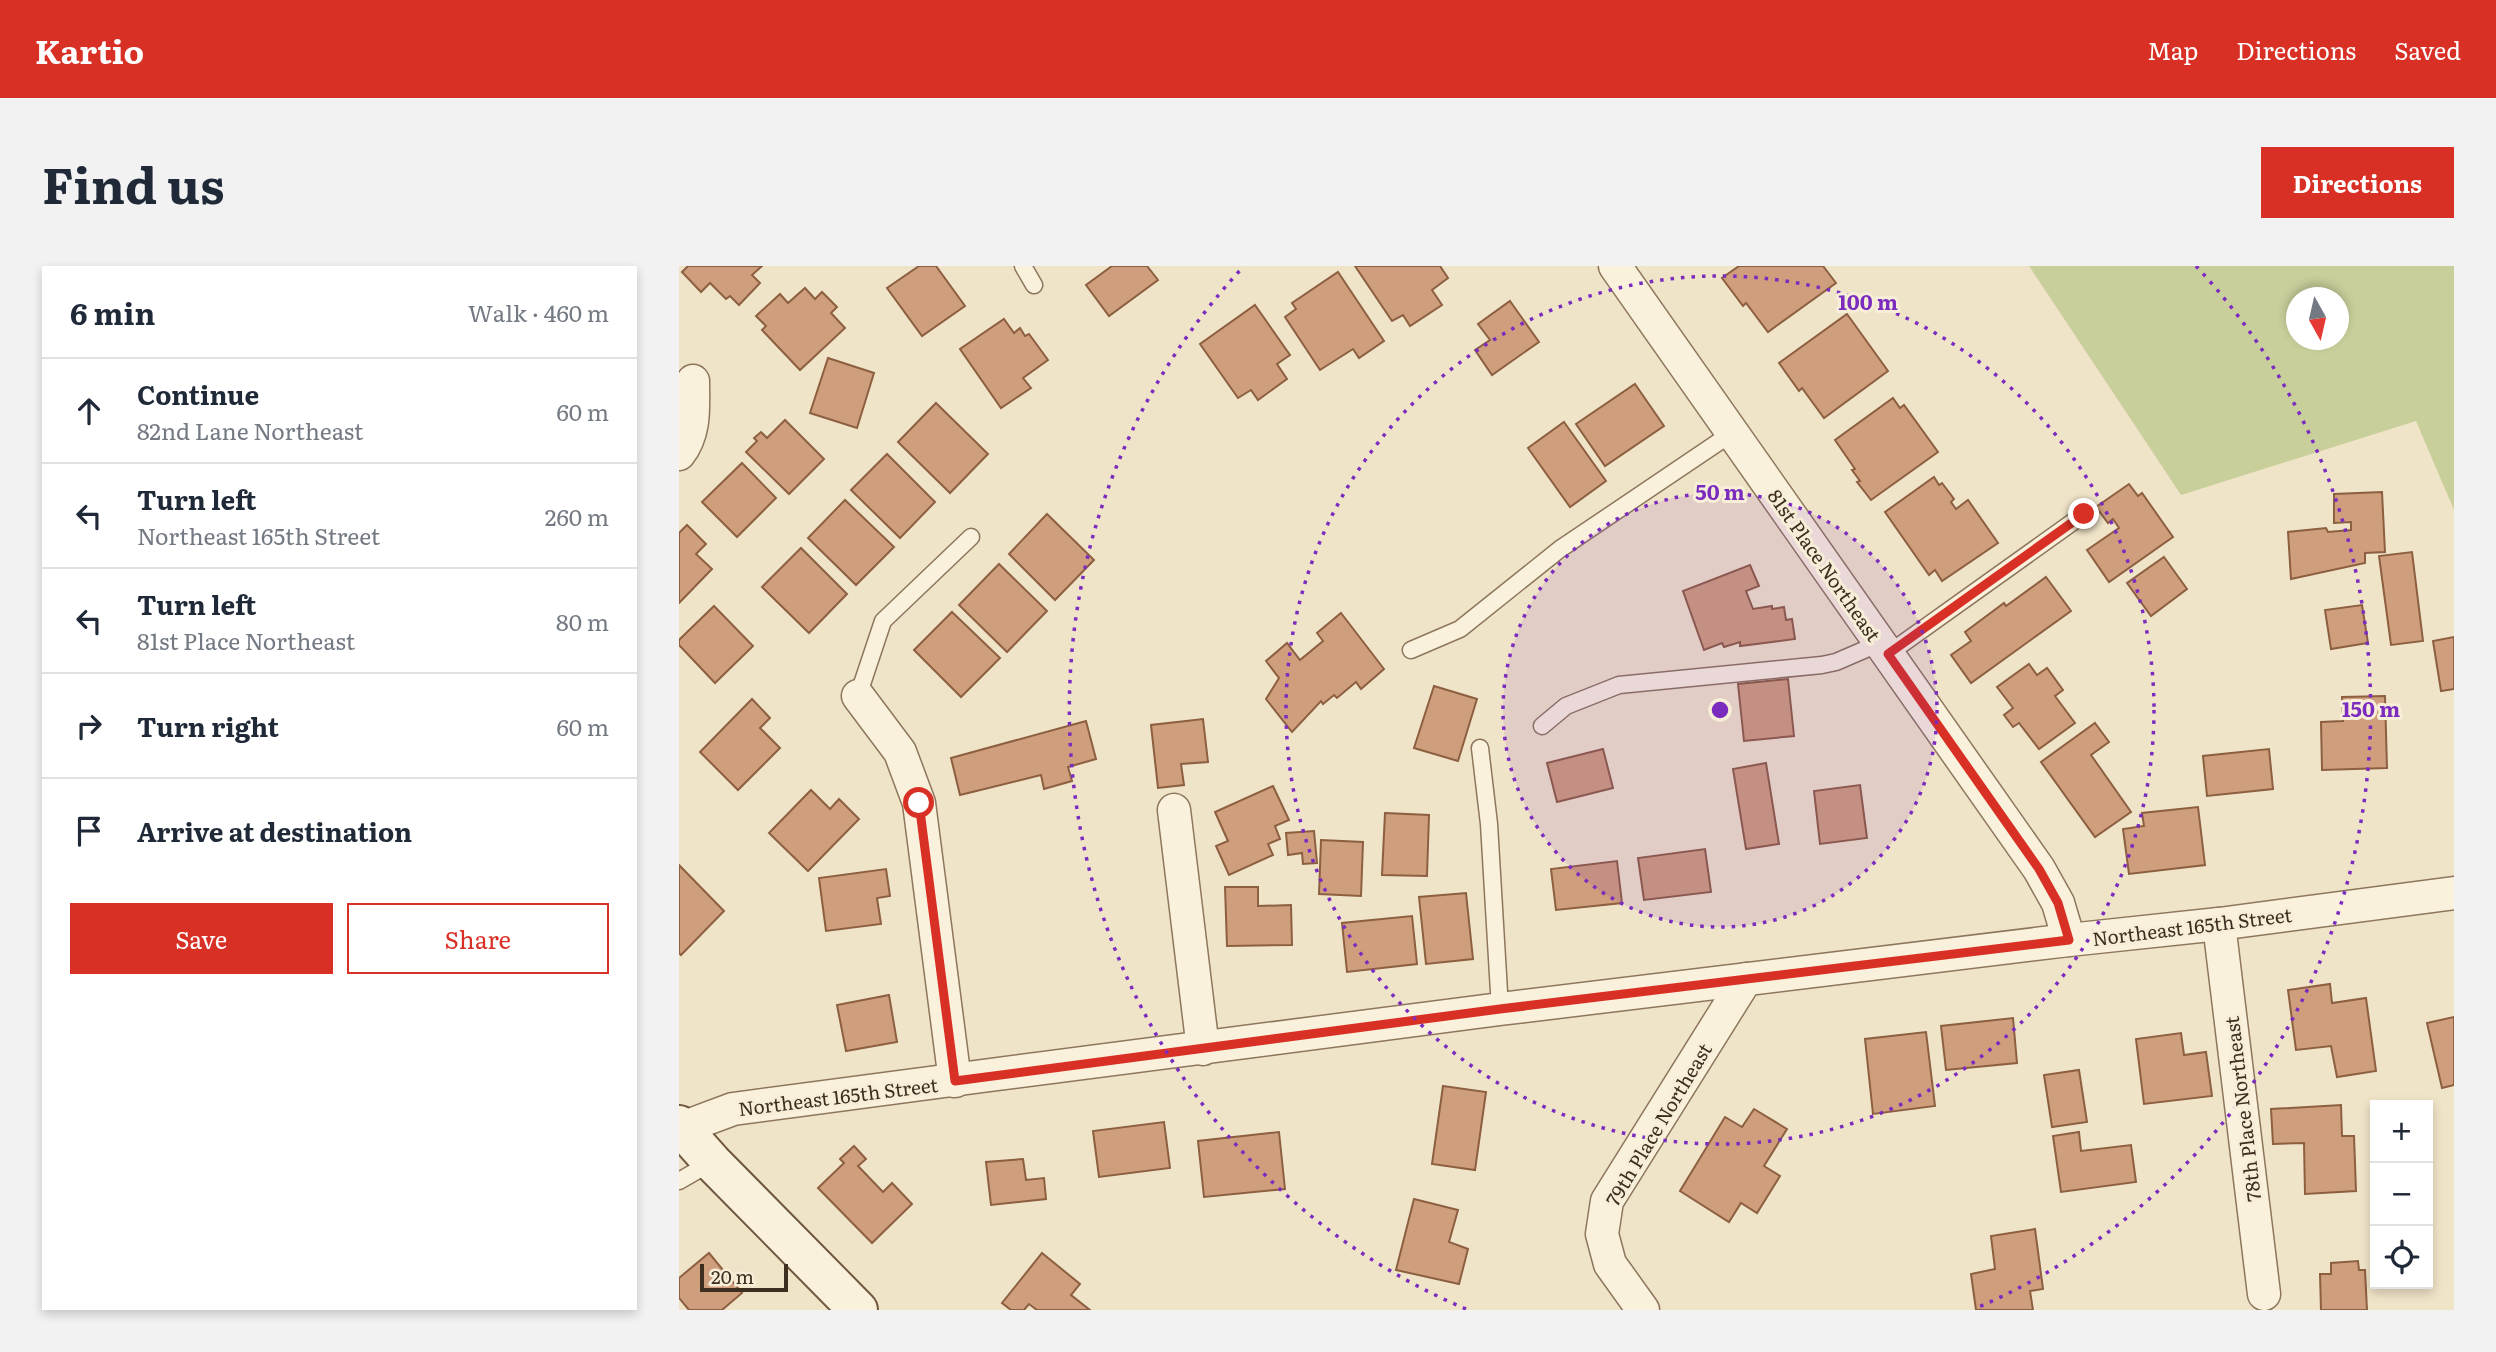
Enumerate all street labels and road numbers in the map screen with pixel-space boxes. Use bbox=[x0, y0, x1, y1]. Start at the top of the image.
street label: 81st Place Northeast bbox=[1762, 483, 1888, 647]
street label: Northeast 165th Street bbox=[2091, 900, 2294, 952]
street label: 78th Place Northeast bbox=[2217, 1015, 2267, 1203]
street label: 79th Place Northeast bbox=[1598, 1037, 1718, 1211]
street label: Northeast 165th Street bbox=[737, 1070, 940, 1122]

